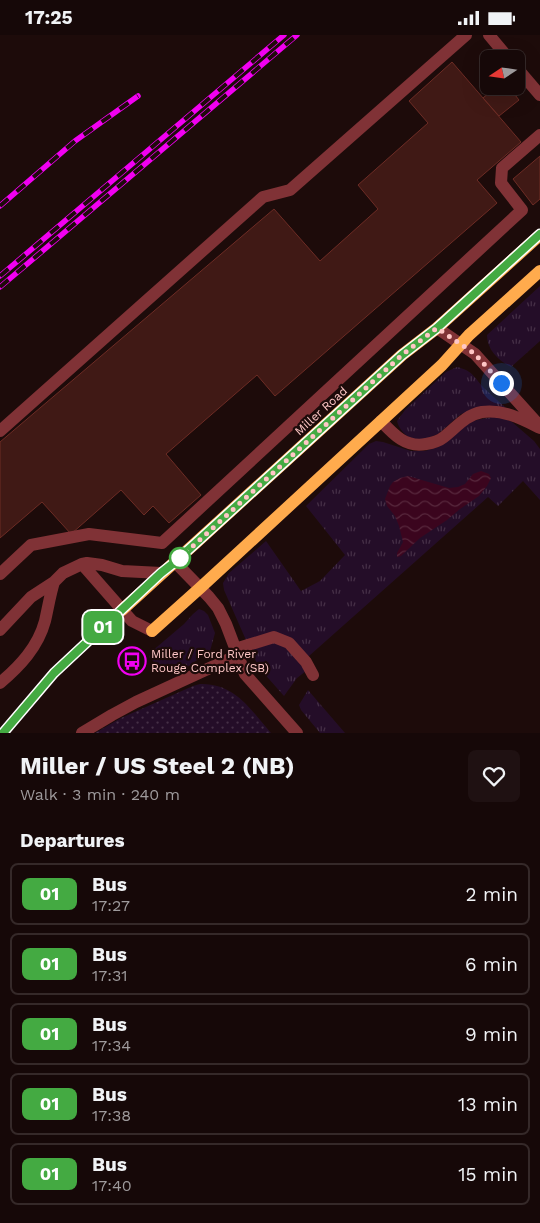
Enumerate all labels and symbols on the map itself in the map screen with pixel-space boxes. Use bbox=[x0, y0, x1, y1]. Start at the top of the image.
north arrow bbox=[480, 50, 525, 95]
your location bbox=[489, 371, 514, 396]
street label: Miller Road bbox=[292, 384, 350, 438]
unlabelled marker bbox=[169, 547, 191, 569]
line badge: 01 bbox=[80, 611, 126, 643]
bus stop icon: Miller / Ford River Rouge Complex (SB) bbox=[117, 646, 147, 676]
place label: Miller / Ford River Rouge Complex (SB) bbox=[151, 647, 269, 675]

